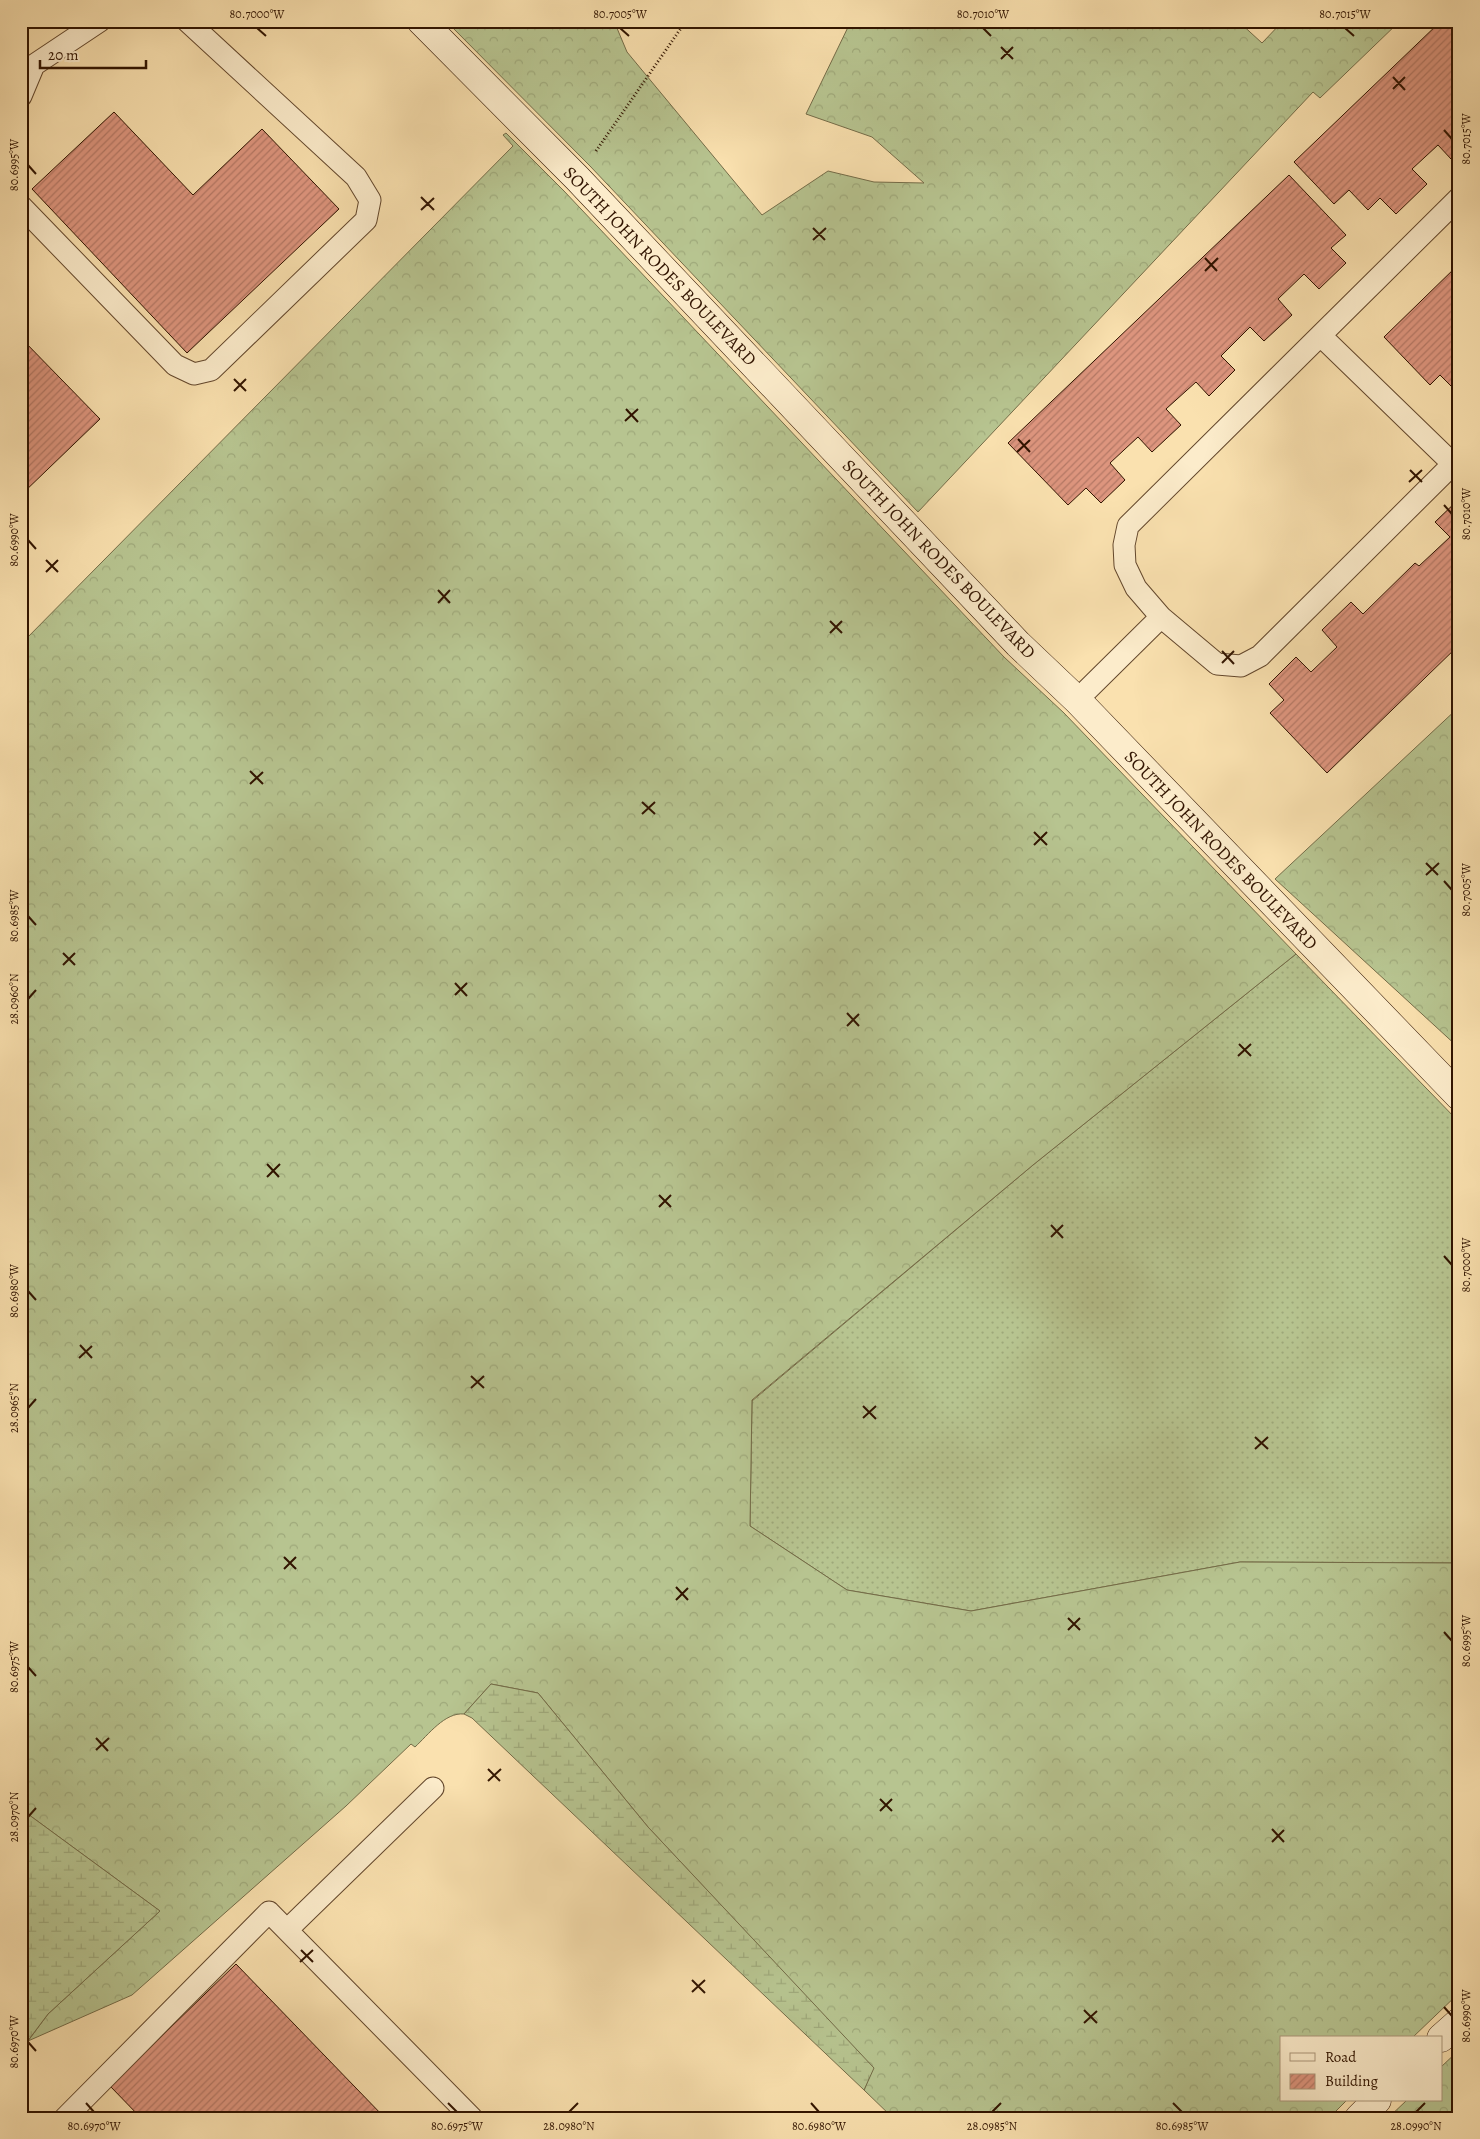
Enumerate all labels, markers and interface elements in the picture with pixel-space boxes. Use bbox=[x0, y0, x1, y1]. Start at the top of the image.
text: 80.7000°W bbox=[230, 6, 285, 22]
text: 80.7005°W bbox=[593, 6, 648, 22]
text: 80.7010°W bbox=[957, 6, 1010, 22]
text: 80.7015°W bbox=[1319, 6, 1372, 22]
scale bar bbox=[40, 38, 146, 70]
text: 20 m bbox=[48, 45, 79, 65]
text: 80.7015°W bbox=[1458, 112, 1474, 165]
text: 80.6995°W bbox=[6, 138, 22, 191]
street label: SOUTH JOHN RODES BOULEVARD bbox=[558, 161, 762, 371]
street label: SOUTH JOHN RODES BOULEVARD bbox=[837, 454, 1041, 664]
text: 80.7010°W bbox=[1458, 487, 1474, 540]
text: 80.6990°W bbox=[6, 512, 22, 567]
street label: SOUTH JOHN RODES BOULEVARD bbox=[1119, 745, 1323, 955]
text: 80.7005°W bbox=[1458, 862, 1474, 917]
text: 80.6985°W bbox=[6, 889, 22, 942]
text: 28.0960°N bbox=[6, 973, 22, 1025]
text: 80.7000°W bbox=[1458, 1237, 1474, 1292]
text: 80.6980°W bbox=[6, 1263, 22, 1318]
text: 28.0965°N bbox=[6, 1383, 22, 1433]
text: 80.6995°W bbox=[1458, 1614, 1474, 1667]
text: 80.6975°W bbox=[6, 1640, 22, 1693]
text: 28.0970°N bbox=[6, 1791, 22, 1842]
text: 80.6990°W bbox=[1458, 1988, 1474, 2043]
text: 80.6970°W bbox=[6, 2015, 22, 2069]
legend bbox=[1280, 2036, 1442, 2102]
text: Road bbox=[1325, 2047, 1357, 2067]
text: Building bbox=[1325, 2071, 1378, 2091]
text: 80.6970°W bbox=[67, 2118, 121, 2134]
text: 80.6975°W bbox=[431, 2118, 484, 2134]
text: 28.0980°N bbox=[543, 2118, 595, 2134]
text: 80.6980°W bbox=[792, 2118, 847, 2134]
text: 28.0985°N bbox=[967, 2118, 1017, 2134]
text: 80.6985°W bbox=[1156, 2118, 1209, 2134]
text: 28.0990°N bbox=[1390, 2118, 1442, 2134]

